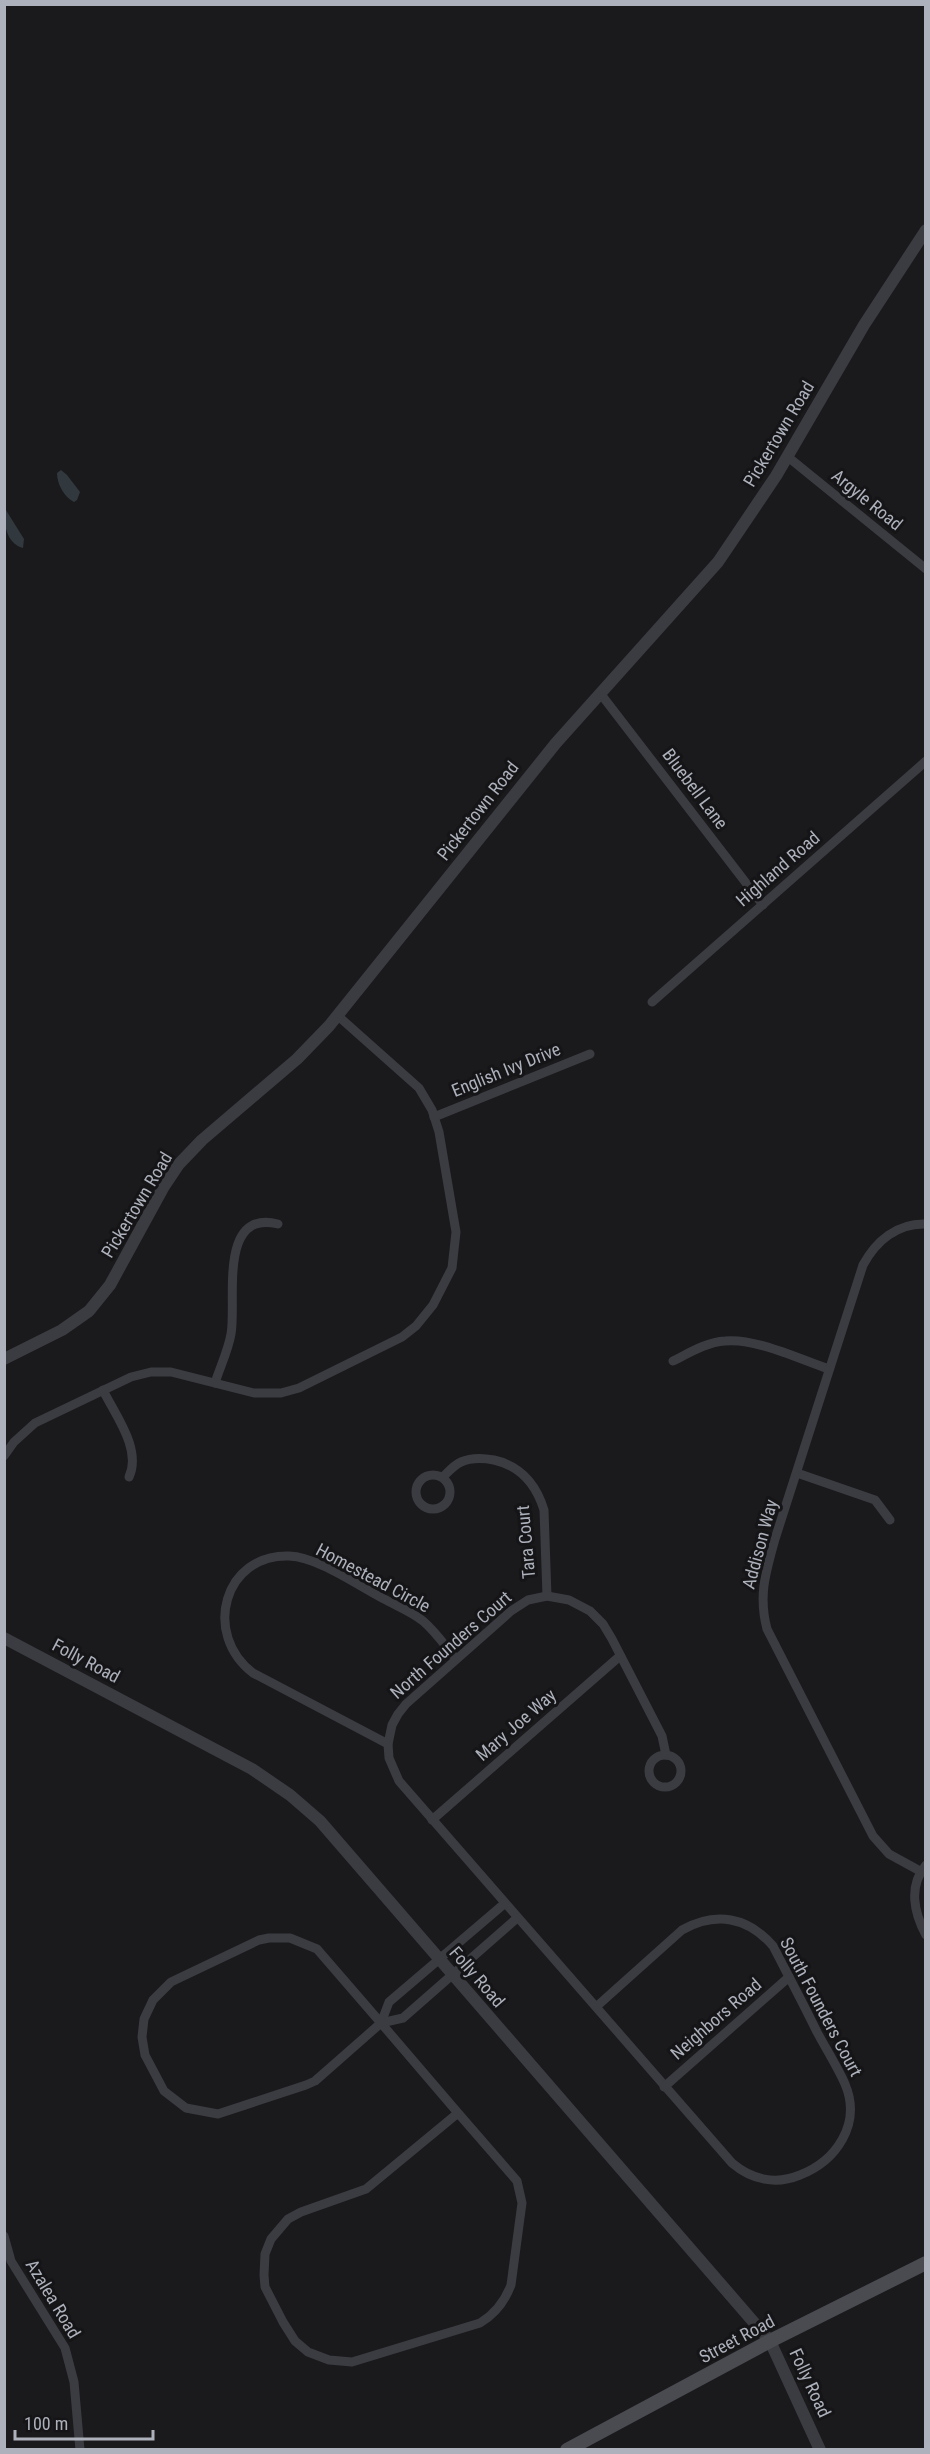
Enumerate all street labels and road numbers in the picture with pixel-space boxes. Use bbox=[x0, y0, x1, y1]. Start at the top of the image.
street label: Pickertown Road bbox=[739, 377, 818, 490]
street label: Argyle Road bbox=[828, 465, 907, 534]
street label: Bluebell Lane bbox=[658, 744, 732, 833]
street label: Pickertown Road bbox=[433, 757, 523, 864]
street label: Highland Road bbox=[732, 827, 824, 911]
street label: English Ivy Drive bbox=[448, 1038, 563, 1101]
street label: Pickertown Road bbox=[97, 1148, 176, 1261]
street label: Addison Way bbox=[737, 1496, 782, 1591]
street label: Tara Court bbox=[512, 1504, 539, 1580]
street label: Homestead Circle bbox=[313, 1539, 434, 1616]
street label: North Founders Court bbox=[386, 1586, 516, 1703]
street label: Folly Road bbox=[49, 1634, 124, 1687]
street label: Mary Joe Way bbox=[471, 1684, 560, 1765]
street label: South Founders Court bbox=[776, 1934, 867, 2080]
street label: Folly Road bbox=[445, 1942, 509, 2011]
street label: Neighbors Road bbox=[666, 1974, 765, 2064]
street label: Azalea Road bbox=[22, 2255, 85, 2342]
street label: Street Road bbox=[695, 2310, 778, 2367]
street label: Folly Road bbox=[785, 2345, 836, 2421]

